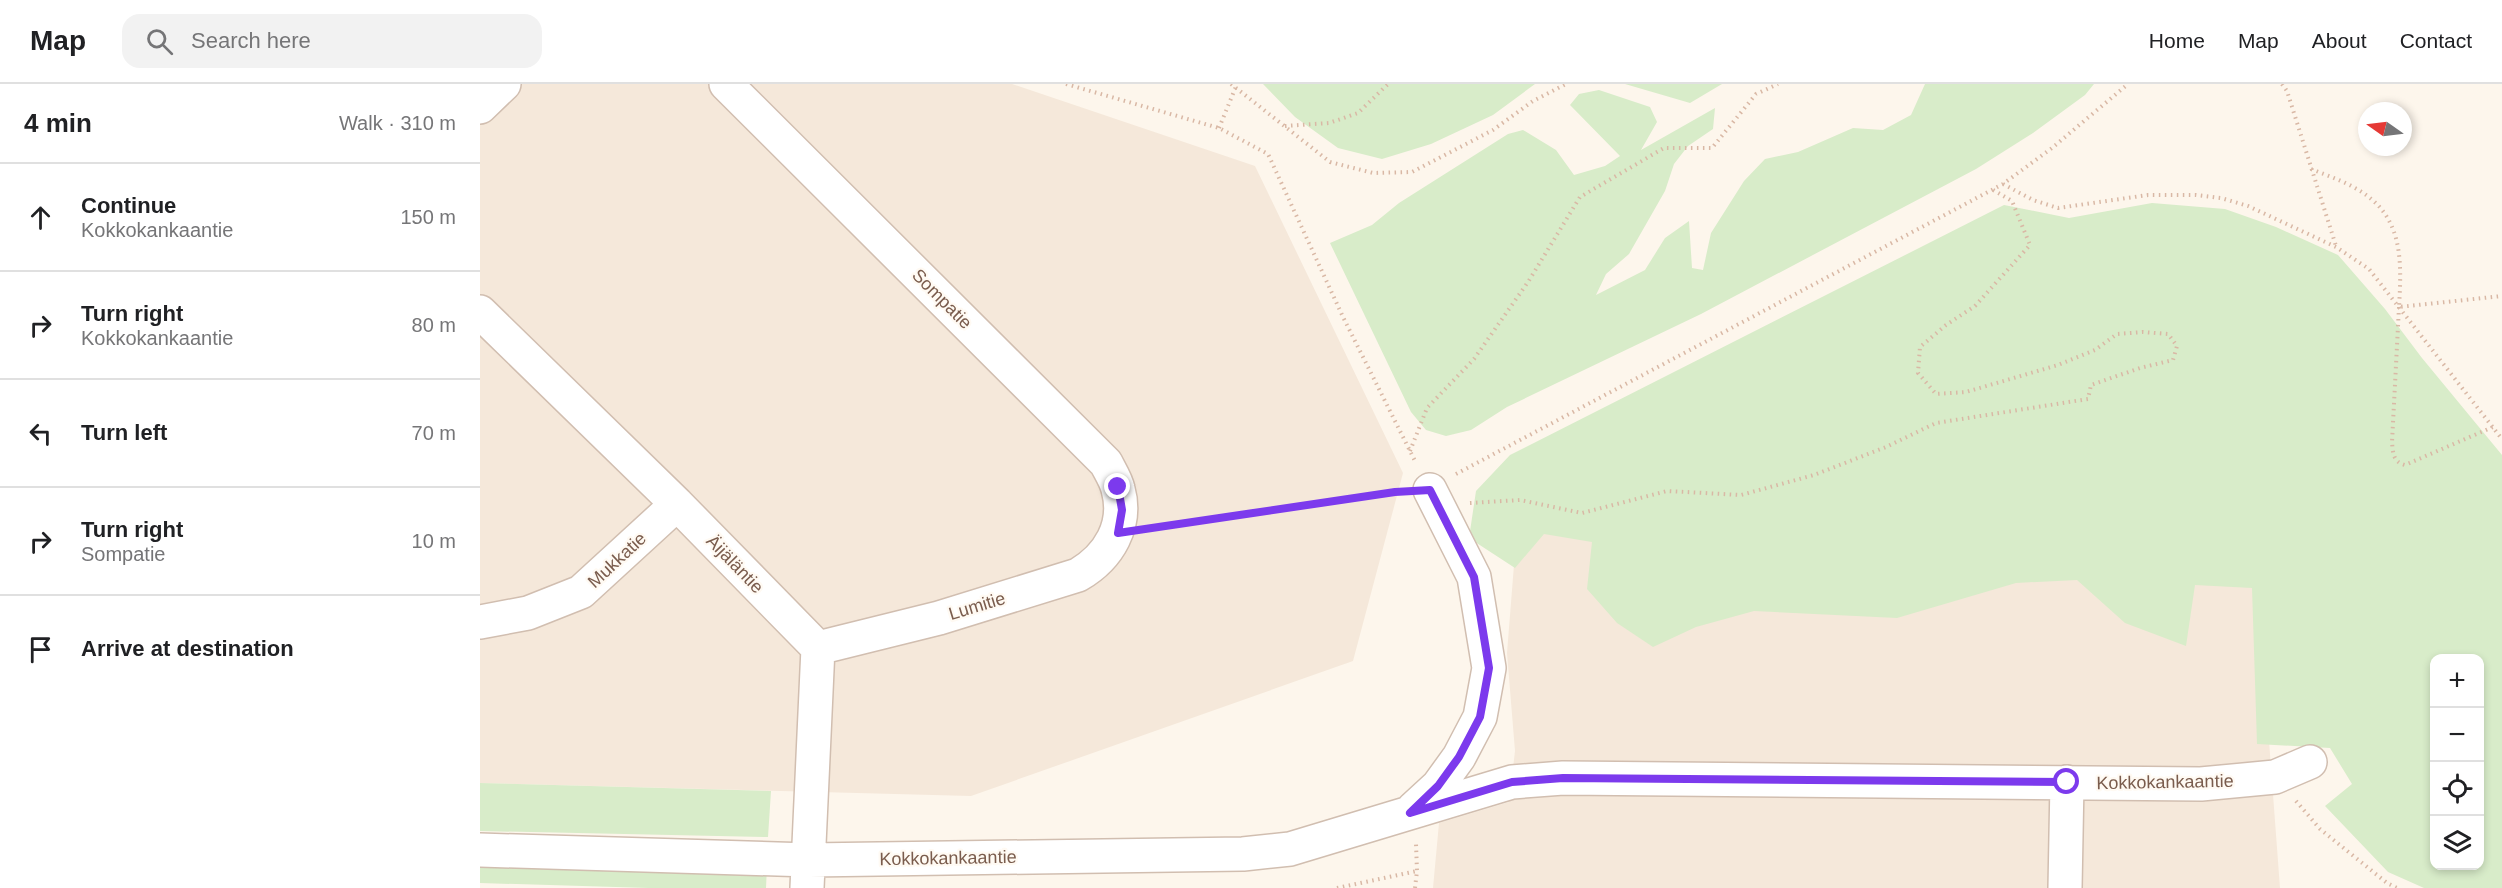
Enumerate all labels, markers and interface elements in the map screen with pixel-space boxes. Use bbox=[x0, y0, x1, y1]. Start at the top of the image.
search box bbox=[122, 14, 542, 68]
text: Map bbox=[30, 25, 86, 56]
icon: search bbox=[143, 25, 176, 58]
text: Search here bbox=[191, 28, 311, 53]
text: Home bbox=[2149, 29, 2205, 52]
text: Map bbox=[2238, 29, 2279, 52]
text: About bbox=[2312, 29, 2367, 52]
text: Contact bbox=[2400, 29, 2472, 52]
north arrow bbox=[2358, 102, 2412, 156]
text: 4 min bbox=[24, 108, 92, 138]
text: Walk · 310 m bbox=[339, 112, 456, 134]
text: Continue bbox=[81, 193, 176, 218]
icon: ahead bbox=[24, 201, 57, 234]
text: 150 m bbox=[400, 206, 456, 228]
text: Kokkokankaantie bbox=[81, 219, 233, 241]
street label: Sompatie bbox=[908, 265, 976, 333]
text: Turn right bbox=[81, 301, 183, 326]
icon: right bbox=[24, 309, 57, 342]
text: 80 m bbox=[412, 314, 456, 336]
text: Kokkokankaantie bbox=[81, 327, 233, 349]
icon: left bbox=[24, 417, 57, 450]
text: Turn left bbox=[81, 420, 167, 445]
text: 70 m bbox=[412, 422, 456, 444]
route end bbox=[1104, 473, 1130, 499]
text: Turn right bbox=[81, 517, 183, 542]
icon: right bbox=[24, 525, 57, 558]
street label: Mukkatie bbox=[584, 528, 650, 592]
text: 10 m bbox=[412, 530, 456, 552]
street label: Äijäläntie bbox=[702, 531, 768, 597]
text: Sompatie bbox=[81, 543, 166, 565]
street label: Lumitie bbox=[946, 588, 1008, 624]
icon: arrive bbox=[24, 633, 57, 666]
text: Arrive at destination bbox=[81, 636, 294, 661]
map controls bbox=[2430, 654, 2484, 870]
button: + bbox=[2430, 654, 2484, 708]
button: − bbox=[2430, 708, 2484, 762]
button: locate bbox=[2430, 762, 2484, 816]
route start bbox=[2053, 768, 2079, 794]
street label: Kokkokankaantie bbox=[2096, 771, 2234, 793]
button: layers bbox=[2430, 816, 2484, 870]
street label: Kokkokankaantie bbox=[879, 847, 1017, 869]

